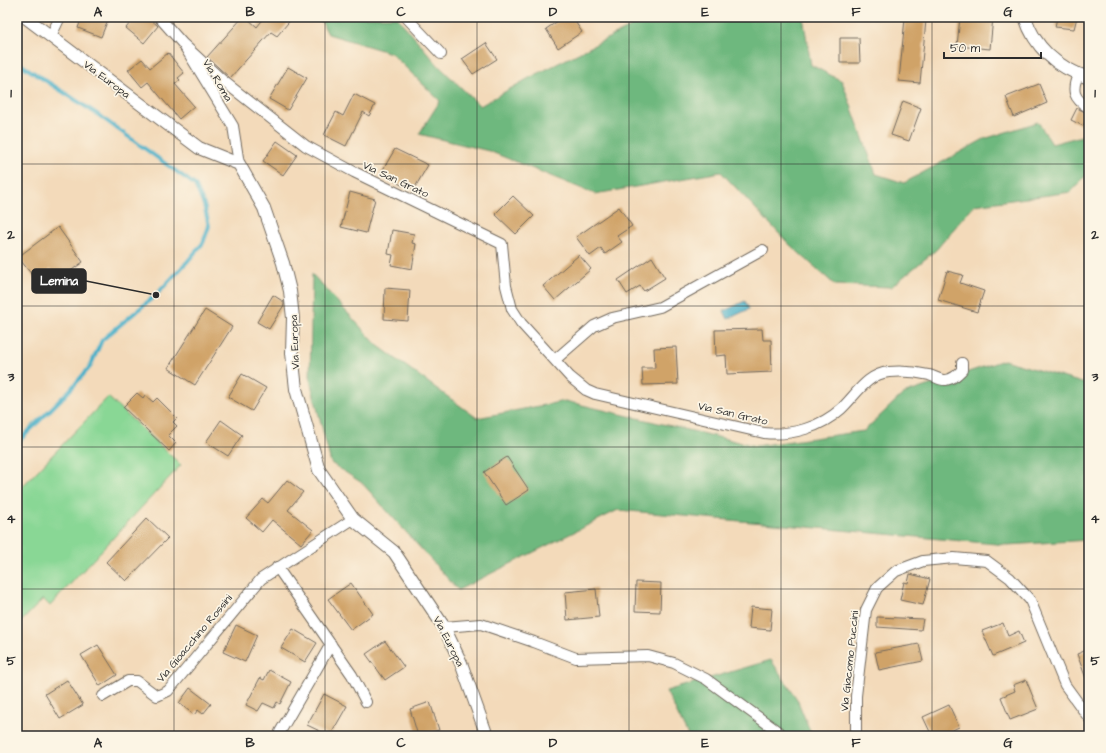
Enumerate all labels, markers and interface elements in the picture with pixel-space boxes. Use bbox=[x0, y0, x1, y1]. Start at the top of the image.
text: A bbox=[94, 3, 103, 21]
text: B bbox=[245, 3, 255, 21]
text: C bbox=[396, 3, 406, 21]
text: D bbox=[549, 3, 558, 21]
text: E bbox=[701, 3, 709, 21]
text: F bbox=[851, 3, 861, 21]
text: G bbox=[1003, 3, 1013, 21]
scale bar bbox=[944, 34, 1041, 60]
text: 50 m bbox=[950, 40, 981, 57]
street label: Via Roma bbox=[199, 56, 236, 105]
street label: Via Europa bbox=[80, 57, 133, 102]
text: 1 bbox=[10, 84, 12, 102]
text: 1 bbox=[1094, 84, 1096, 102]
street label: Via San Grato bbox=[360, 158, 432, 202]
text: 2 bbox=[6, 226, 15, 244]
text: 2 bbox=[1090, 226, 1099, 244]
callout: Lemina bbox=[32, 269, 86, 293]
text: Lemina bbox=[40, 273, 79, 290]
street label: Via Europa bbox=[286, 314, 303, 370]
text: 3 bbox=[7, 368, 15, 386]
text: 3 bbox=[1091, 368, 1099, 386]
street label: Via San Grato bbox=[697, 398, 770, 429]
text: 4 bbox=[7, 510, 16, 528]
text: 4 bbox=[1091, 510, 1100, 528]
street label: Via Gioacchino Rossini bbox=[153, 591, 236, 686]
street label: Via Giacomo Puccini bbox=[837, 610, 862, 712]
street label: Via Europa bbox=[429, 613, 468, 669]
text: 5 bbox=[6, 652, 16, 670]
text: 5 bbox=[1090, 652, 1100, 670]
text: A bbox=[94, 734, 103, 752]
text: B bbox=[245, 734, 255, 752]
text: C bbox=[396, 734, 406, 752]
text: D bbox=[549, 734, 558, 752]
text: E bbox=[701, 734, 709, 752]
text: F bbox=[851, 734, 861, 752]
text: G bbox=[1003, 734, 1013, 752]

